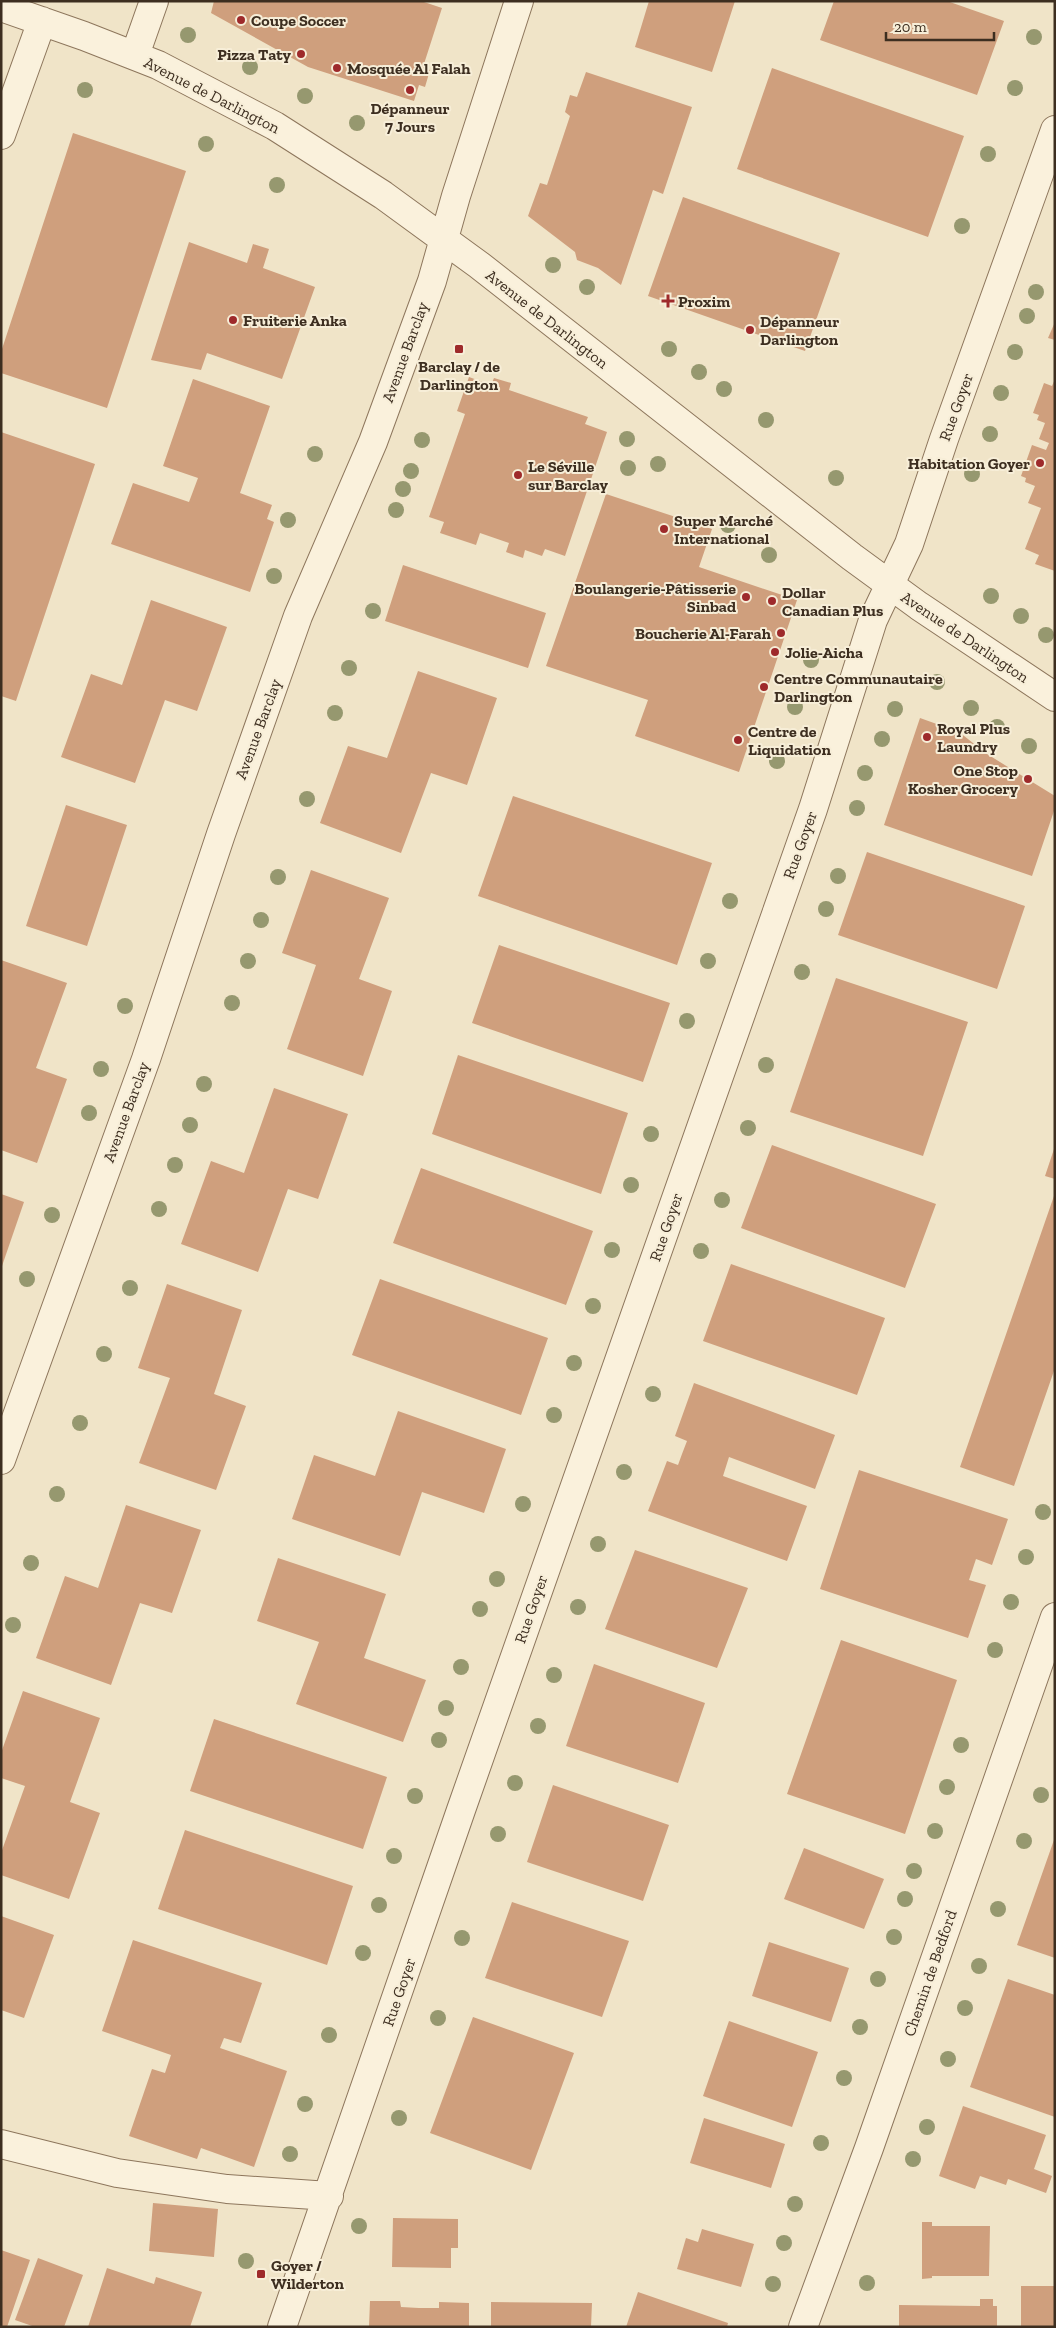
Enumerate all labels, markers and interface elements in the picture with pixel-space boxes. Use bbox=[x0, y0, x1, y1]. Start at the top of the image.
scale bar bbox=[886, 10, 994, 42]
place label: Coupe Soccer bbox=[251, 11, 346, 30]
marker: Coupe Soccer bbox=[235, 14, 247, 26]
text: 20 m bbox=[894, 18, 927, 36]
place label: Pizza Taty bbox=[217, 45, 292, 64]
marker: Pizza Taty bbox=[295, 48, 307, 60]
street label: Avenue de Darlington bbox=[141, 53, 284, 138]
place label: Mosquée Al Falah bbox=[347, 59, 471, 78]
marker: Mosquée Al Falah bbox=[331, 62, 343, 74]
marker: Dépanneur 7 Jours bbox=[404, 84, 416, 96]
place label: Dépanneur 7 Jours bbox=[370, 99, 450, 136]
street label: Avenue de Darlington bbox=[482, 265, 613, 373]
place label: Proxim bbox=[678, 292, 730, 311]
marker: Proxim bbox=[662, 295, 674, 307]
street label: Avenue Barclay bbox=[378, 298, 432, 405]
place label: Fruiterie Anka bbox=[243, 311, 347, 330]
place label: Dépanneur Darlington bbox=[760, 312, 839, 349]
marker: Fruiterie Anka bbox=[227, 314, 239, 326]
marker: Dépanneur Darlington bbox=[744, 324, 756, 336]
marker: Barclay / de Darlington bbox=[453, 343, 465, 355]
place label: Barclay / de Darlington bbox=[418, 357, 500, 394]
street label: Rue Goyer bbox=[935, 370, 977, 444]
place label: Habitation Goyer bbox=[908, 454, 1030, 473]
place label: Le Séville sur Barclay bbox=[528, 457, 608, 494]
marker: Habitation Goyer bbox=[1034, 457, 1046, 469]
marker: Le Séville sur Barclay bbox=[512, 469, 524, 481]
place label: Super Marché International bbox=[674, 511, 773, 548]
marker: Super Marché International bbox=[658, 523, 670, 535]
place label: Boulangerie-Pâtisserie Sinbad bbox=[574, 579, 736, 616]
place label: Dollar Canadian Plus bbox=[782, 583, 883, 620]
street label: Avenue de Darlington bbox=[898, 587, 1033, 687]
marker: Boulangerie-Pâtisserie Sinbad bbox=[740, 591, 752, 603]
marker: Dollar Canadian Plus bbox=[766, 595, 778, 607]
place label: Boucherie Al-Farah bbox=[635, 624, 772, 643]
marker: Boucherie Al-Farah bbox=[775, 627, 787, 639]
place label: Jolie-Aicha bbox=[785, 643, 863, 662]
marker: Jolie-Aicha bbox=[769, 646, 781, 658]
place label: Centre Communautaire Darlington bbox=[774, 669, 943, 706]
street label: Avenue Barclay bbox=[231, 675, 285, 782]
marker: Centre Communautaire Darlington bbox=[758, 681, 770, 693]
place label: Royal Plus Laundry bbox=[937, 719, 1010, 756]
place label: Centre de Liquidation bbox=[748, 722, 831, 759]
marker: Royal Plus Laundry bbox=[921, 731, 933, 743]
marker: Centre de Liquidation bbox=[732, 734, 744, 746]
place label: One Stop Kosher Grocery bbox=[908, 761, 1019, 798]
marker: One Stop Kosher Grocery bbox=[1022, 773, 1034, 785]
street label: Rue Goyer bbox=[779, 808, 821, 882]
street label: Avenue Barclay bbox=[99, 1058, 153, 1165]
street label: Rue Goyer bbox=[645, 1190, 687, 1264]
street label: Rue Goyer bbox=[510, 1572, 552, 1646]
street label: Chemin de Bedford bbox=[899, 1907, 961, 2039]
street label: Rue Goyer bbox=[378, 1955, 420, 2029]
place label: Goyer / Wilderton bbox=[271, 2256, 344, 2293]
marker: Goyer / Wilderton bbox=[255, 2268, 267, 2280]

